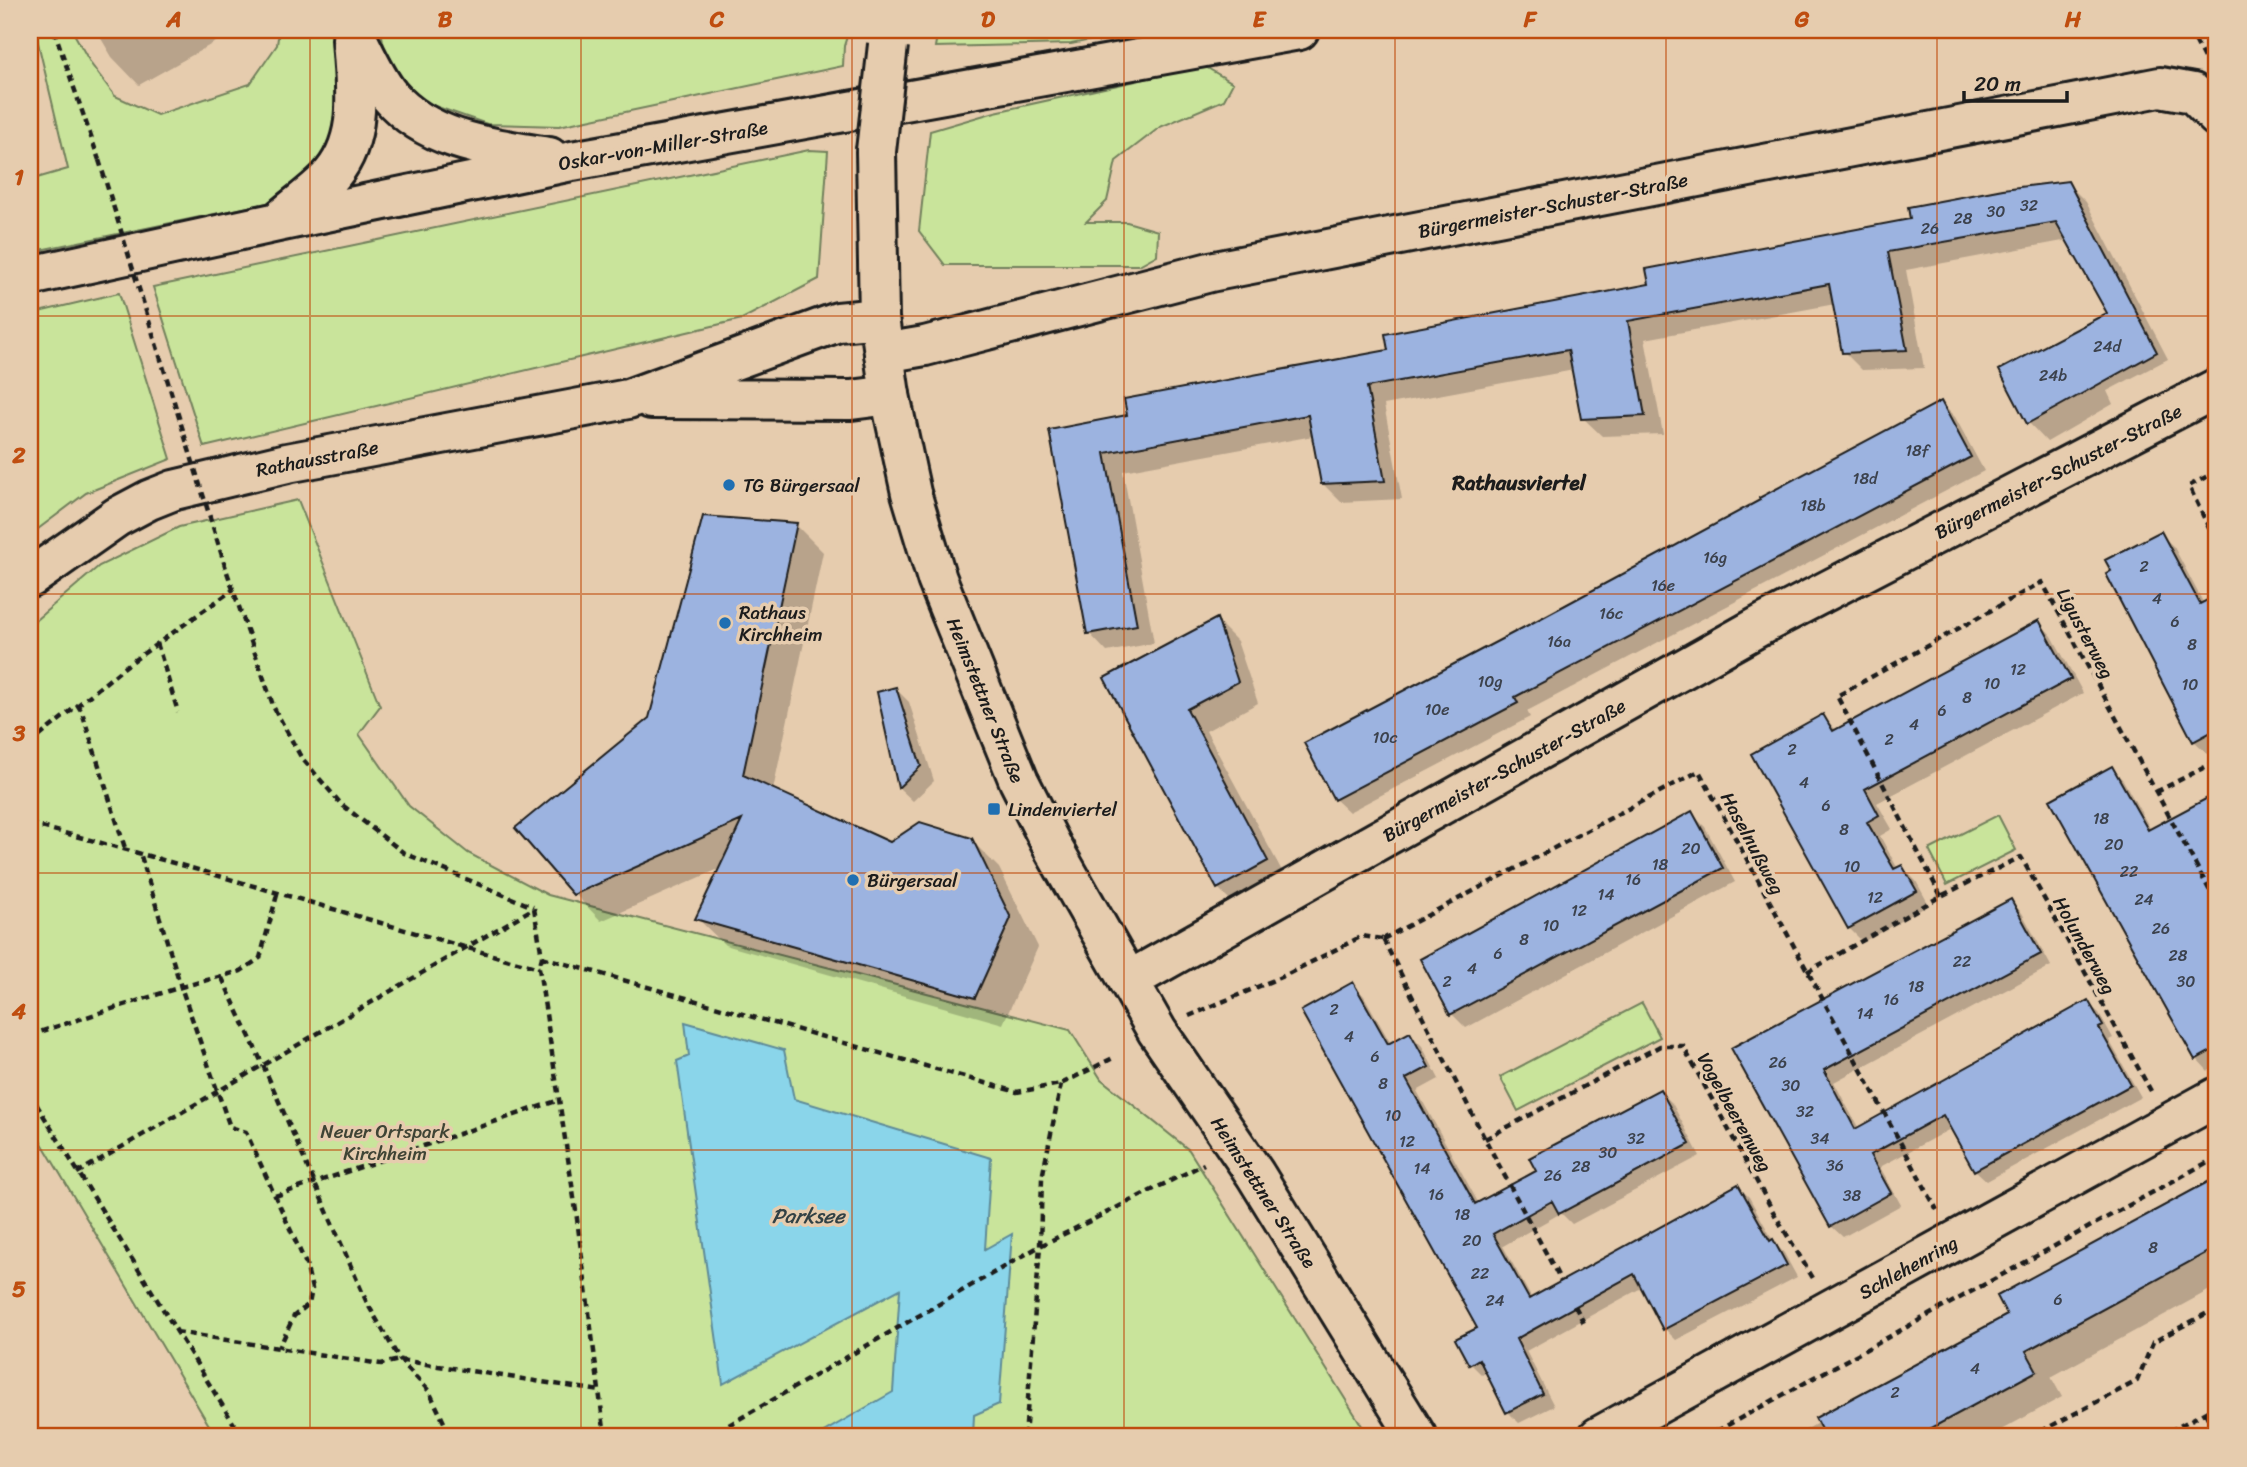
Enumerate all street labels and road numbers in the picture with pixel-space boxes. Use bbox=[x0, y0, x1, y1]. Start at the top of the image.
street label: Oskar-von-Miller-Straße bbox=[556, 111, 770, 180]
street label: Bürgermeister-Schuster-Straße bbox=[1415, 163, 1691, 248]
street label: Bürgermeister-Schuster-Straße bbox=[1929, 394, 2188, 548]
street label: Rathausstraße bbox=[253, 430, 381, 487]
street label: Ligusterweg bbox=[2048, 581, 2124, 685]
street label: Heimstettner Straße bbox=[937, 612, 1034, 788]
street label: Bürgermeister-Schuster-Straße bbox=[1376, 689, 1632, 851]
street label: Haselnußweg bbox=[1711, 786, 1794, 901]
street label: Holunderweg bbox=[2044, 890, 2125, 1001]
street label: Vogelbeerenweg bbox=[1688, 1046, 1781, 1179]
street label: Heimstettner Straße bbox=[1202, 1109, 1325, 1275]
street label: Schlehenring bbox=[1852, 1226, 1964, 1308]

